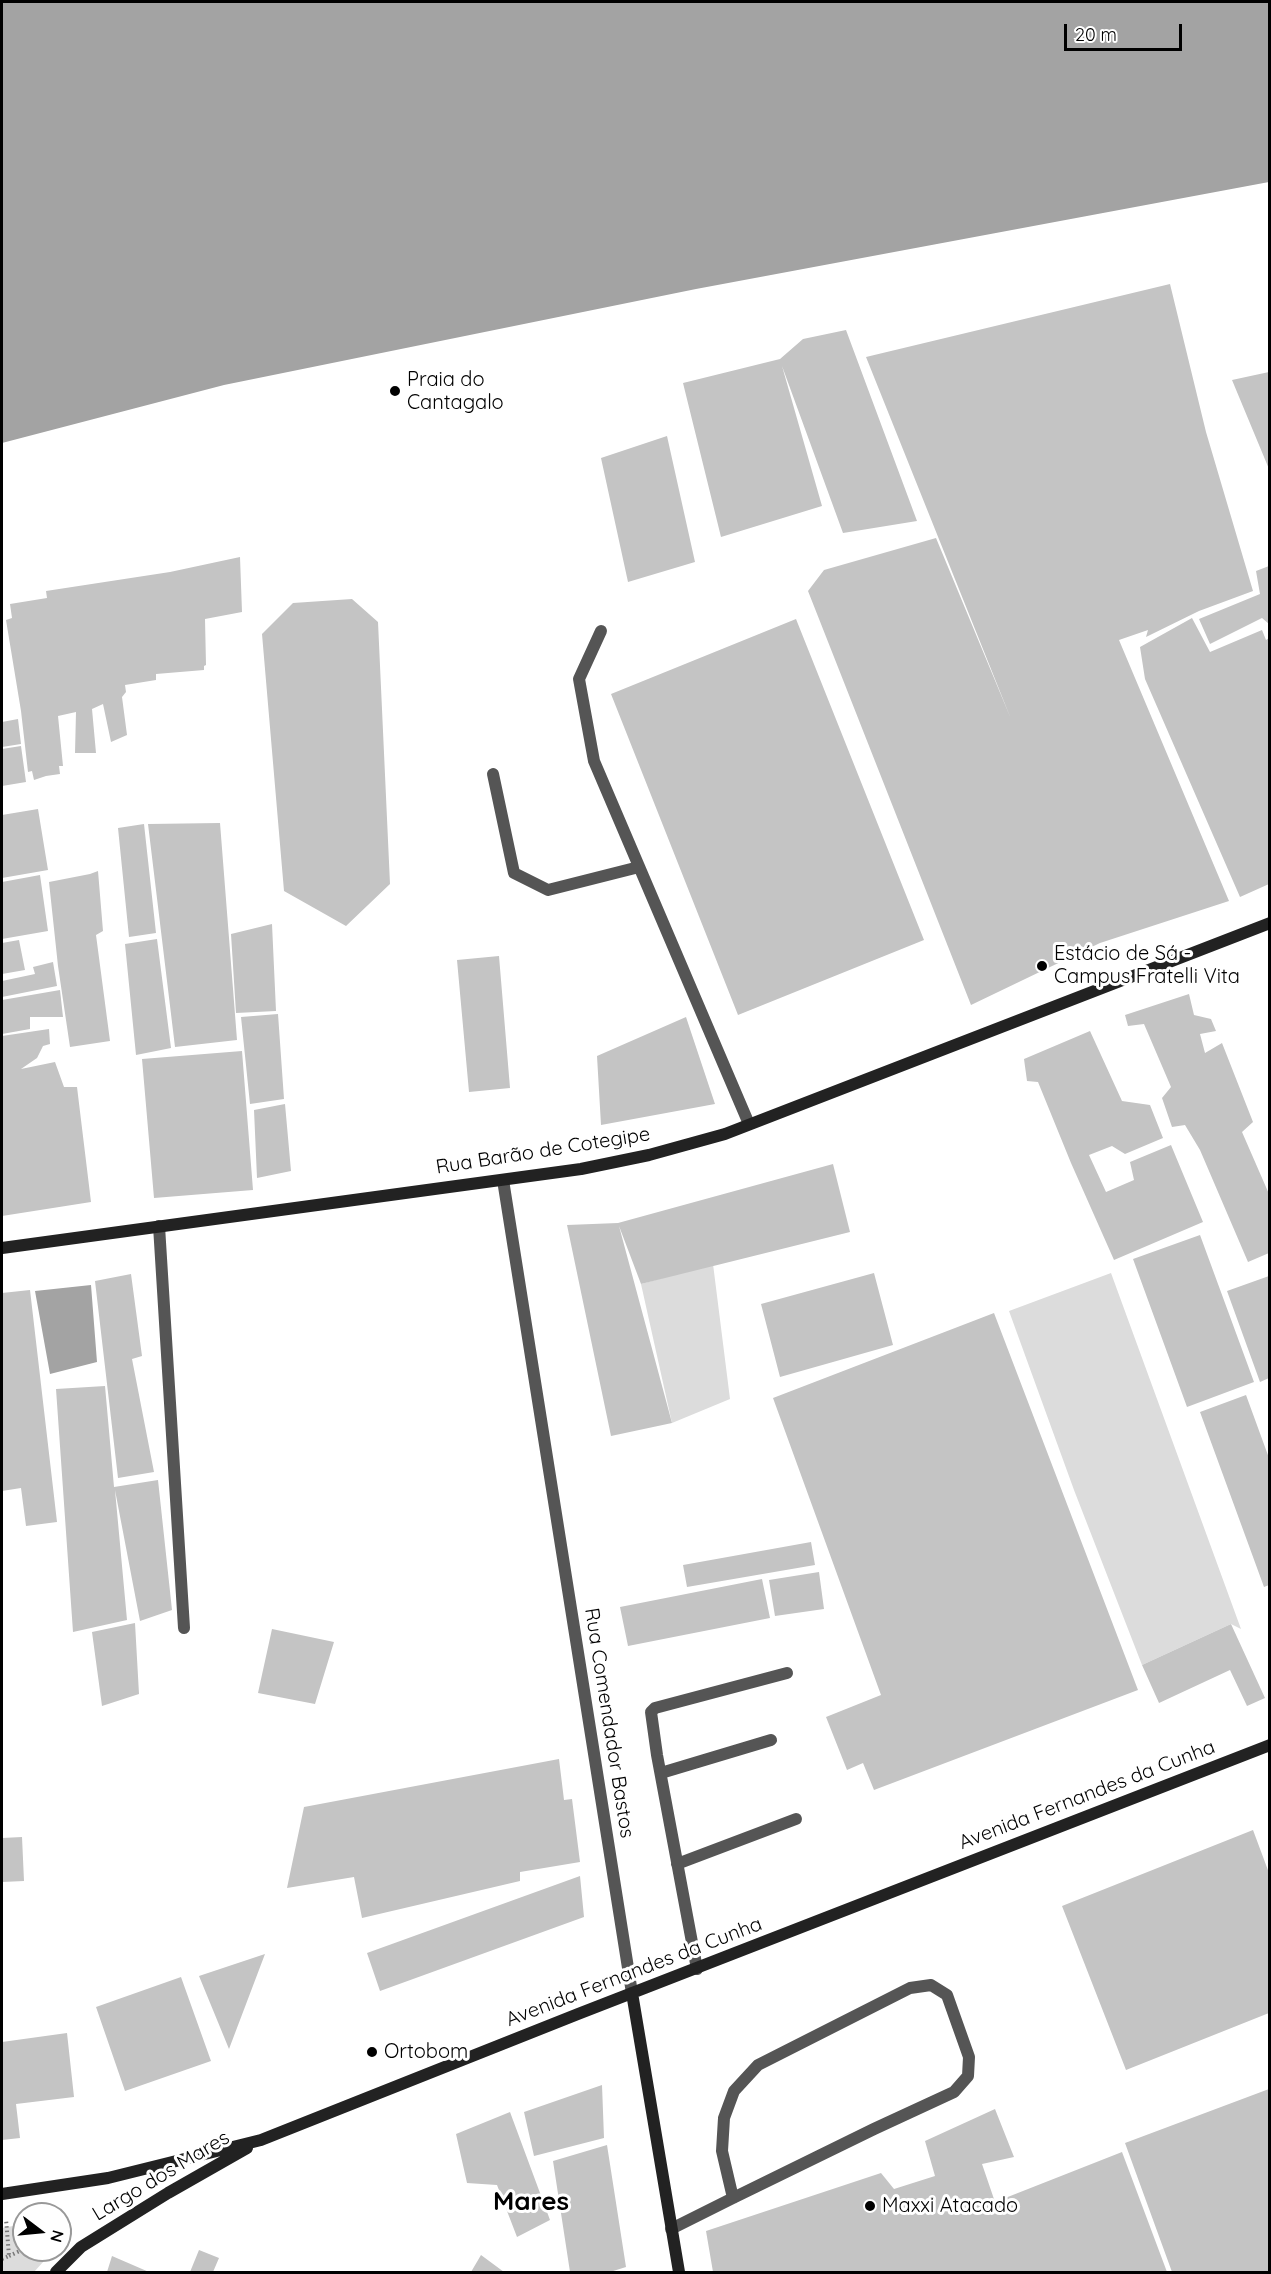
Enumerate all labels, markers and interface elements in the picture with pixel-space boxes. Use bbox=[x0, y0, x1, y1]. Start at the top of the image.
scale bar bbox=[1067, 12, 1186, 50]
text: 20 m bbox=[1075, 23, 1117, 46]
place label: Praia do Cantagalo bbox=[407, 368, 504, 415]
marker: Praia do Cantagalo bbox=[388, 384, 402, 398]
place label: Estácio de Sá - Campus Fratelli Vita bbox=[1054, 942, 1240, 989]
marker: Estácio de Sá - Campus Fratelli Vita bbox=[1035, 959, 1049, 973]
street label: Rua Barão de Cotegipe bbox=[434, 1122, 652, 1180]
street label: Rua Comendador Bastos bbox=[579, 1606, 639, 1840]
street label: Avenida Fernandes da Cunha bbox=[956, 1735, 1218, 1855]
street label: Avenida Fernandes da Cunha bbox=[503, 1912, 765, 2032]
place label: Ortobom bbox=[384, 2040, 468, 2064]
marker: Ortobom bbox=[365, 2045, 379, 2059]
street label: Largo dos Mares bbox=[88, 2126, 234, 2226]
district label: Mares bbox=[493, 2186, 569, 2218]
place label: Maxxi Atacado bbox=[882, 2194, 1018, 2218]
marker: Maxxi Atacado bbox=[863, 2199, 877, 2213]
north arrow bbox=[12, 2202, 72, 2262]
text: N bbox=[46, 2228, 69, 2245]

